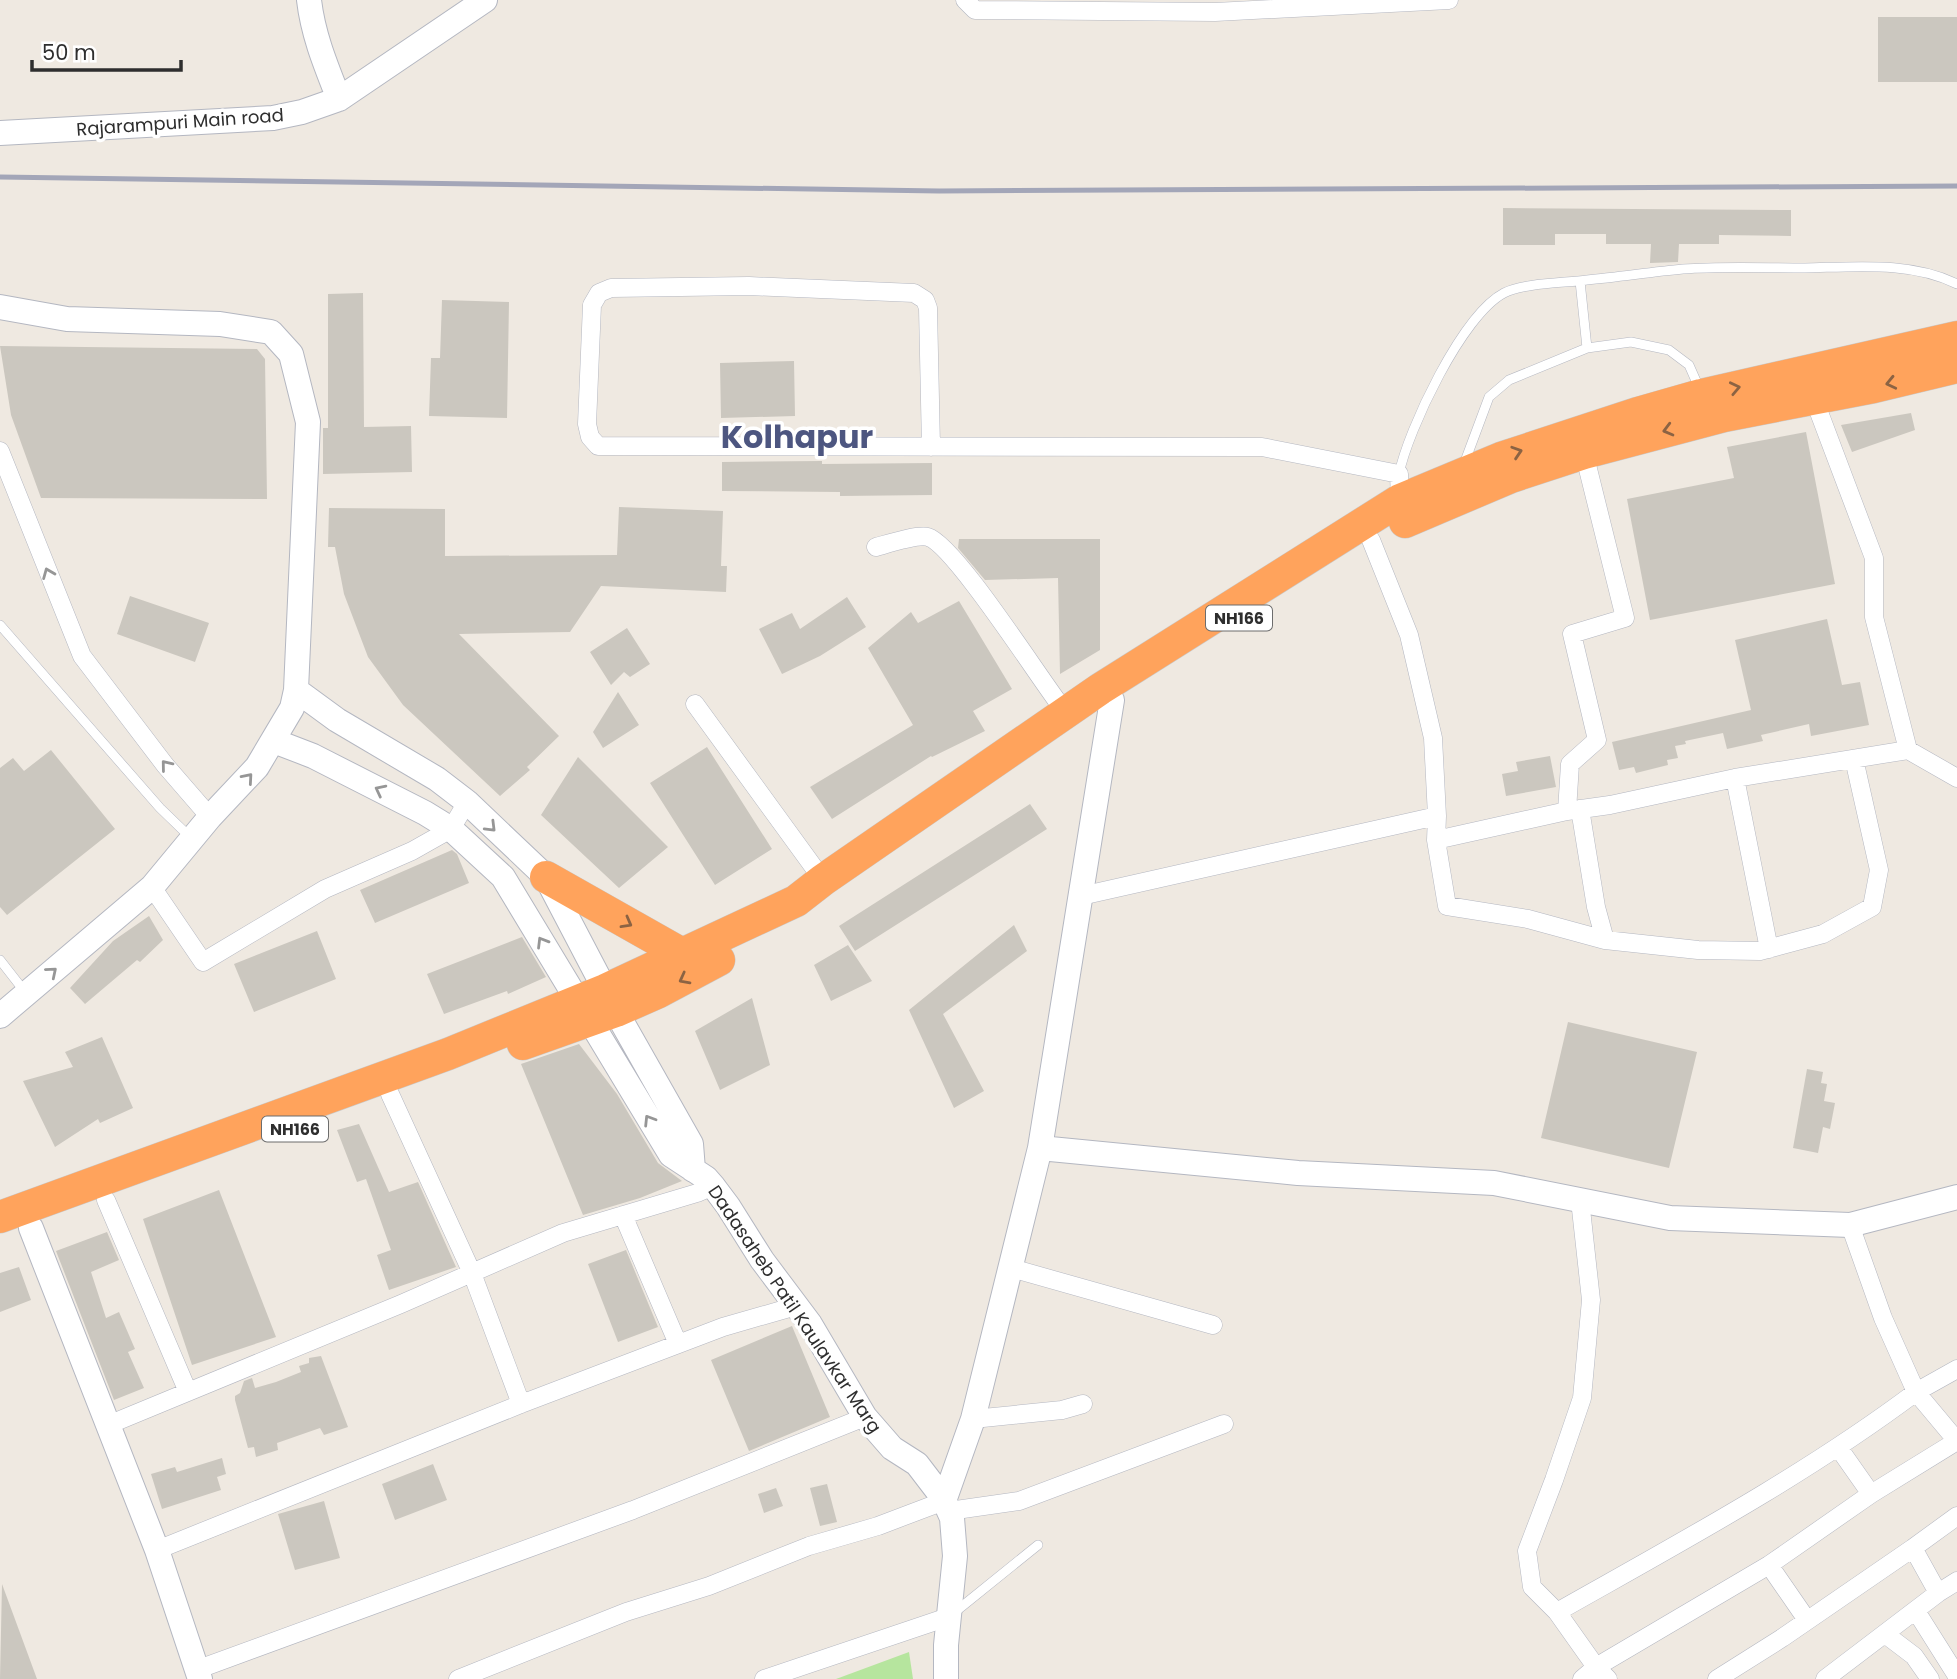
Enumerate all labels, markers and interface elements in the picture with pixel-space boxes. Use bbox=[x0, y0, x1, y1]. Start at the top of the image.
scale bar bbox=[32, 28, 180, 72]
text: 50 m bbox=[42, 38, 96, 67]
street label: Rajarampuri Main road bbox=[75, 102, 285, 142]
one-way arrow bbox=[1885, 375, 1897, 389]
one-way arrow bbox=[1729, 381, 1741, 396]
district label: Kolhapur bbox=[721, 414, 874, 459]
one-way arrow bbox=[1662, 422, 1674, 437]
one-way arrow bbox=[1511, 446, 1523, 460]
one-way arrow bbox=[42, 568, 56, 580]
road number: NH166 bbox=[1206, 606, 1272, 631]
one-way arrow bbox=[162, 761, 174, 774]
one-way arrow bbox=[240, 773, 252, 786]
one-way arrow bbox=[375, 785, 387, 799]
one-way arrow bbox=[483, 818, 496, 831]
one-way arrow bbox=[619, 915, 632, 928]
one-way arrow bbox=[538, 936, 551, 949]
one-way arrow bbox=[44, 968, 57, 980]
one-way arrow bbox=[679, 971, 691, 984]
one-way arrow bbox=[644, 1115, 657, 1128]
road number: NH166 bbox=[262, 1116, 328, 1142]
street label: Dadasaheb Patil Kaulavkar Marg bbox=[702, 1180, 888, 1438]

